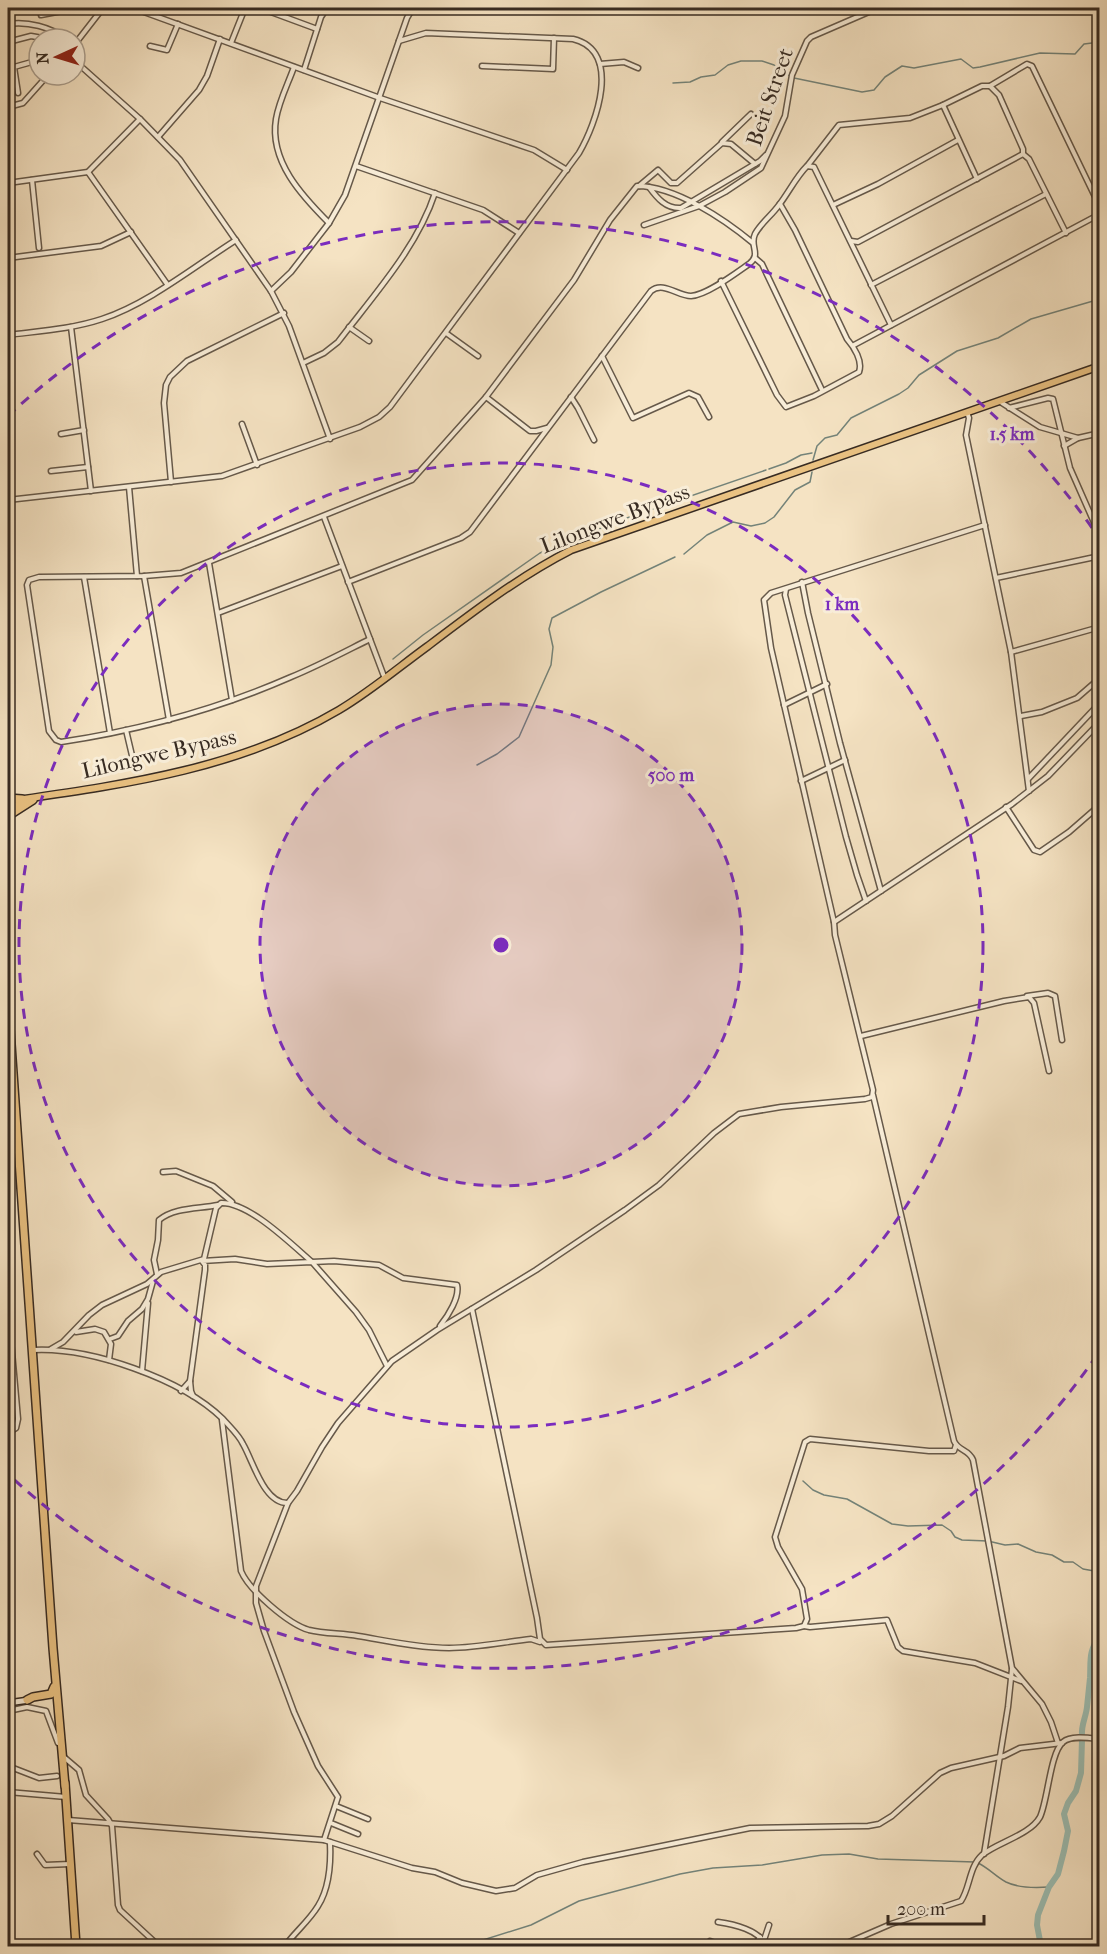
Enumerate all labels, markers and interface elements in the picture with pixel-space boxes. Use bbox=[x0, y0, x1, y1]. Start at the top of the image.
north arrow bbox=[27, 27, 87, 87]
street label: Beit Street bbox=[741, 44, 799, 150]
text: N bbox=[33, 50, 52, 65]
text: 1.5 km bbox=[989, 424, 1036, 445]
street label: Lilongwe Bypass bbox=[537, 479, 693, 559]
text: 1 km bbox=[825, 594, 860, 615]
street label: Lilongwe Bypass bbox=[79, 724, 239, 784]
text: 500 m bbox=[648, 765, 695, 786]
centre of rings bbox=[491, 935, 511, 955]
scale bar bbox=[888, 1888, 984, 1926]
text: 200 m bbox=[897, 1899, 945, 1920]

